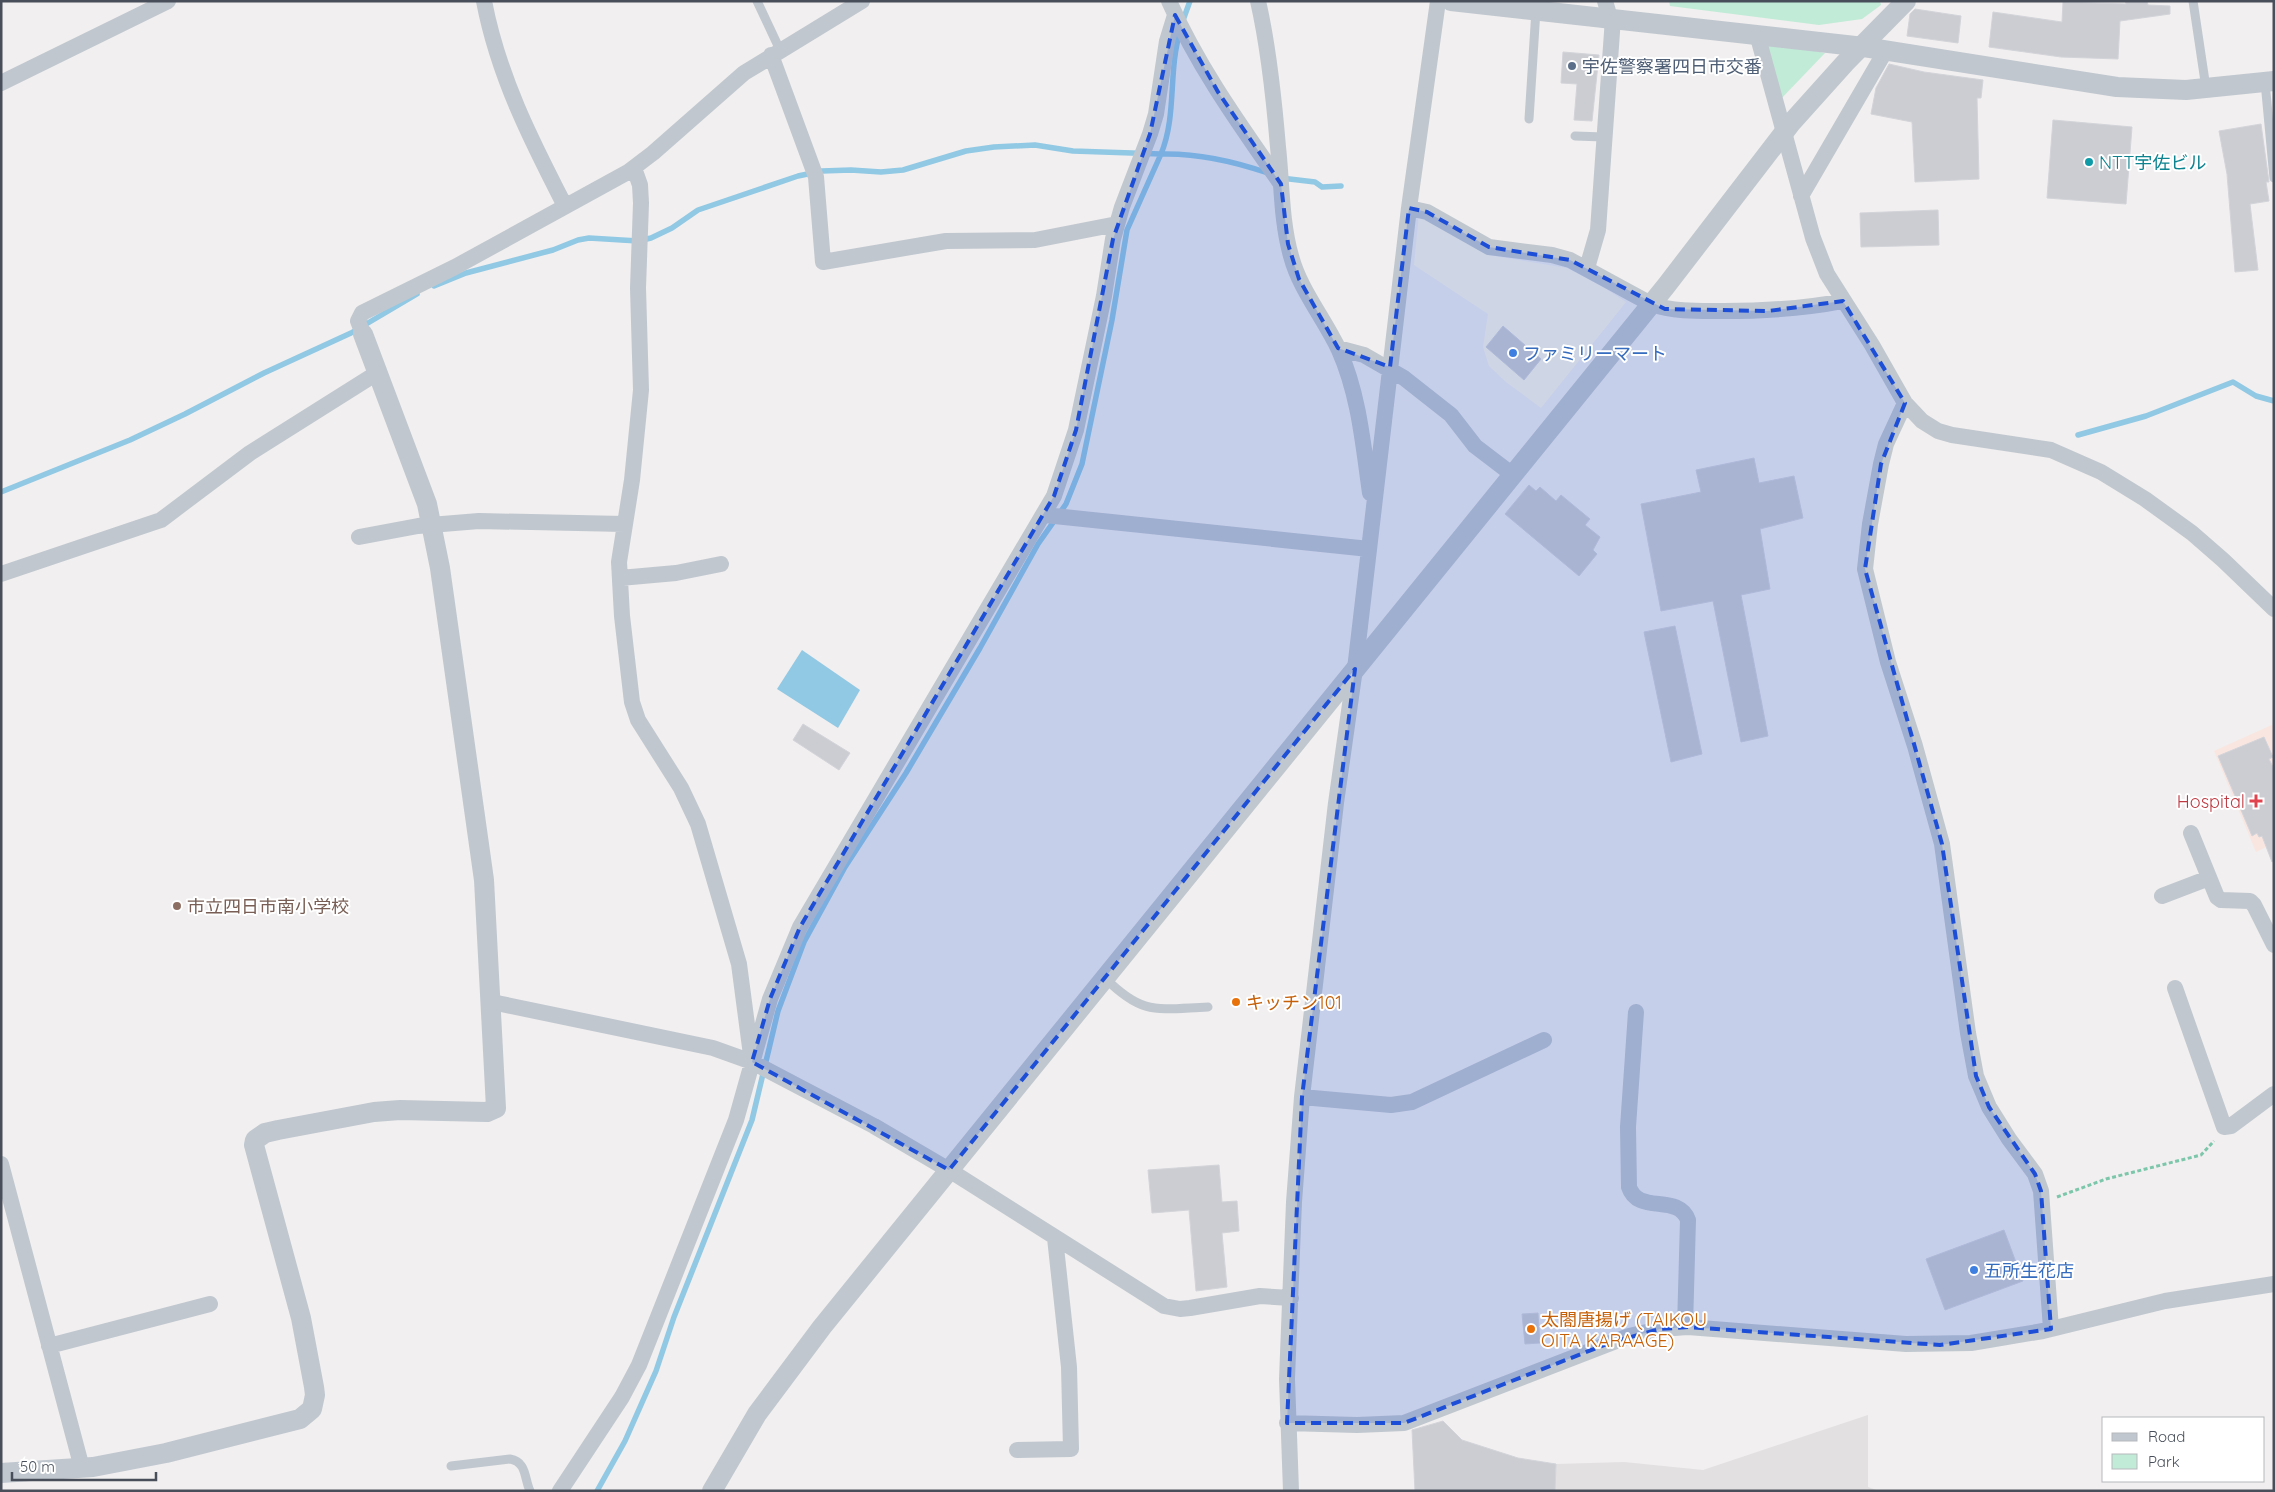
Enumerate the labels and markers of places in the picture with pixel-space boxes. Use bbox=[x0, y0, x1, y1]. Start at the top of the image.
place label: 宇佐警察署四日市交番 bbox=[1582, 55, 1762, 78]
marker: 宇佐警察署四日市交番 bbox=[1566, 60, 1578, 72]
place label: NTT宇佐ビル bbox=[2099, 151, 2206, 174]
marker: NTT宇佐ビル bbox=[2083, 156, 2095, 168]
place label: ファミリーマート bbox=[1523, 342, 1667, 365]
marker: ファミリーマート bbox=[1507, 347, 1519, 359]
place label: Hospital bbox=[2177, 790, 2245, 813]
marker: Hospital bbox=[2249, 794, 2263, 808]
place label: 市立四日市南小学校 bbox=[187, 895, 349, 918]
marker: 市立四日市南小学校 bbox=[171, 900, 183, 912]
place label: キッチン101 bbox=[1246, 991, 1342, 1014]
marker: キッチン101 bbox=[1230, 996, 1242, 1008]
place label: 五所生花店 bbox=[1984, 1259, 2074, 1282]
marker: 五所生花店 bbox=[1968, 1264, 1980, 1276]
place label: 太閤唐揚げ (TAIKOU OITA KARAAGE) bbox=[1541, 1308, 1707, 1352]
marker: 太閤唐揚げ (TAIKOU OITA KARAAGE) bbox=[1525, 1323, 1537, 1335]

